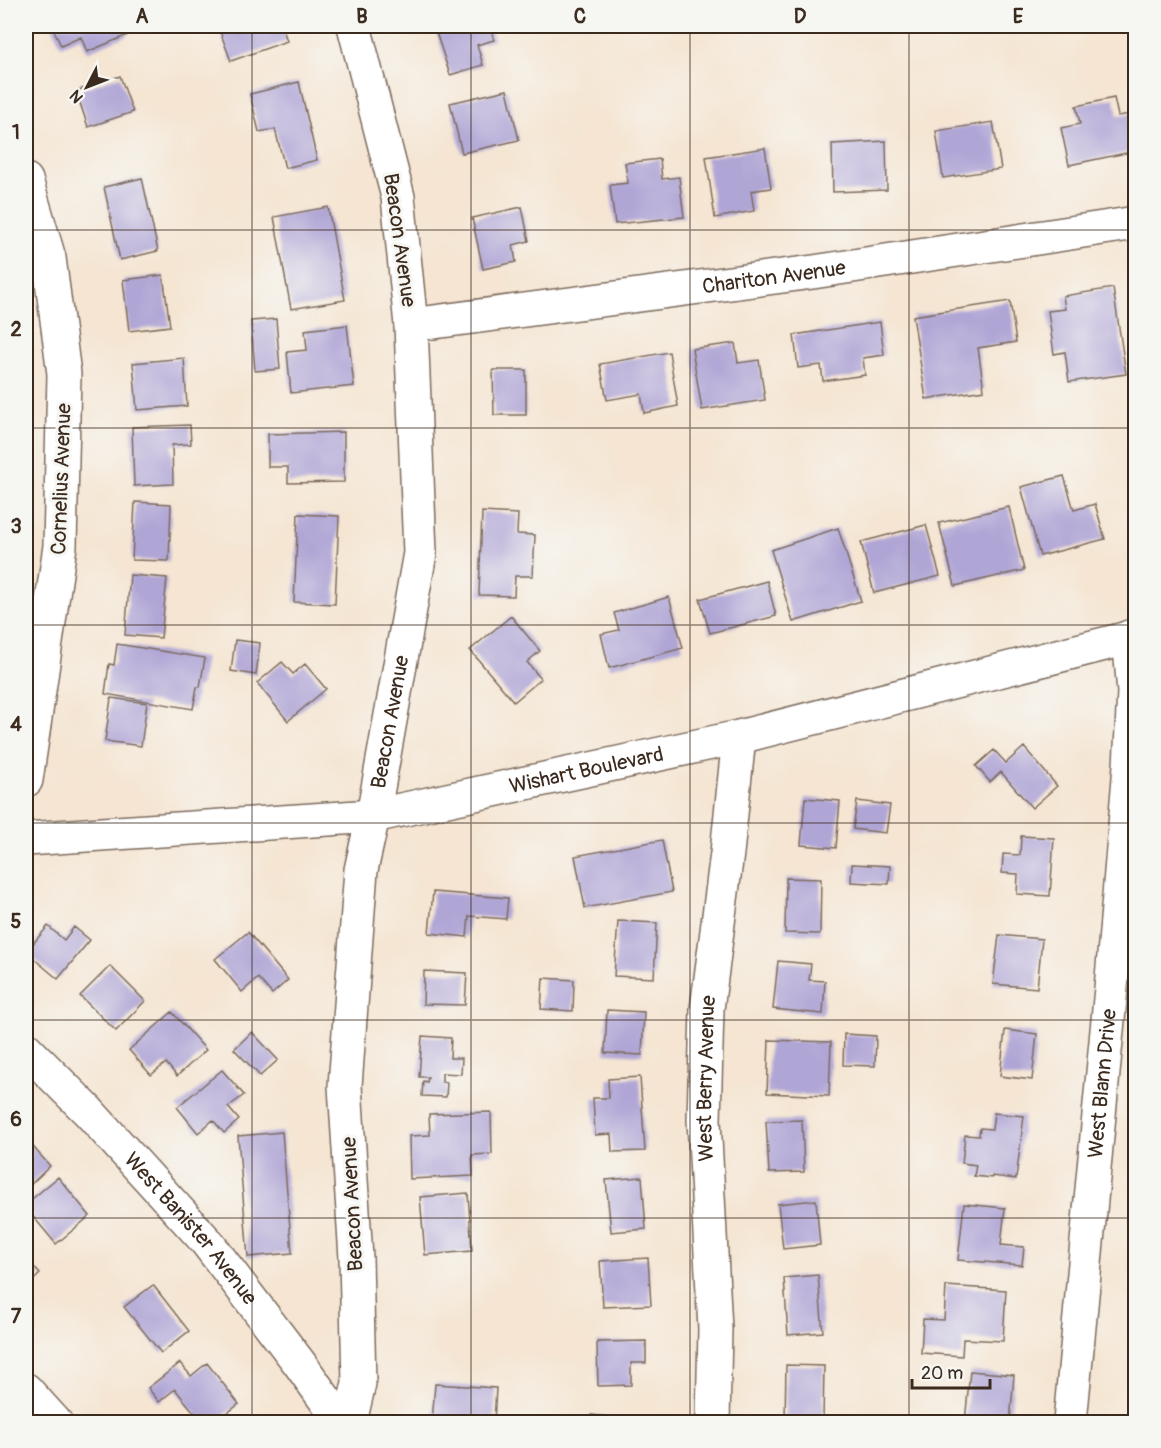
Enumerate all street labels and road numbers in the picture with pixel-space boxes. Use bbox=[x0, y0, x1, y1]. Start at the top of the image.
street label: Beacon Avenue bbox=[377, 171, 422, 309]
street label: Chariton Avenue bbox=[701, 254, 848, 300]
street label: Cornelius Avenue bbox=[45, 402, 78, 555]
street label: Beacon Avenue bbox=[365, 653, 416, 791]
street label: Wishart Boulevard bbox=[507, 741, 666, 800]
street label: West Berry Avenue bbox=[691, 993, 723, 1162]
street label: West Blann Drive bbox=[1082, 1007, 1123, 1159]
street label: Beacon Avenue bbox=[335, 1135, 370, 1272]
street label: West Banister Avenue bbox=[118, 1147, 263, 1311]

